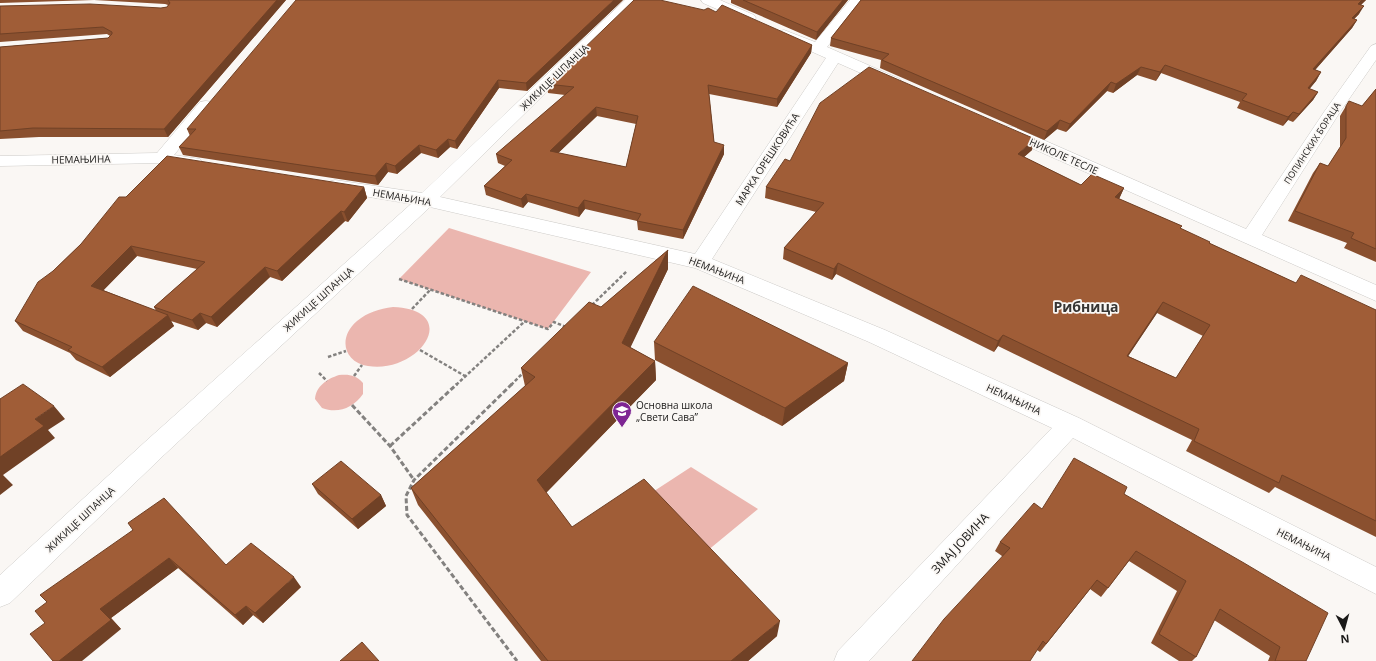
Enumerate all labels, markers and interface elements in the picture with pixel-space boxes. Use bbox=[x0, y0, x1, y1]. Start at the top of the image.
street label: ЖИКИЦЕ ШПАНЦА bbox=[517, 40, 592, 113]
street label: ПОПИНСКИХ БОРАЦА bbox=[1281, 99, 1343, 186]
street label: МАРКА ОРЕШКОВИЋА bbox=[732, 109, 803, 208]
street label: НИКОЛЕ ТЕСЛЕ bbox=[1027, 135, 1101, 177]
street label: НЕМАЊИНА bbox=[51, 151, 111, 167]
street label: НЕМАЊИНА bbox=[372, 185, 433, 209]
street label: НЕМАЊИНА bbox=[687, 253, 748, 287]
street label: ЖИКИЦЕ ШПАНЦА bbox=[280, 263, 357, 334]
district label: Рибница bbox=[1053, 297, 1119, 316]
street label: НЕМАЊИНА bbox=[984, 380, 1044, 418]
place label: Основна школа „Свети Сава” bbox=[636, 398, 713, 424]
school or university icon: Основна школа „Свети Сава” bbox=[611, 400, 633, 428]
street label: ЖИКИЦЕ ШПАНЦА bbox=[42, 483, 118, 555]
street label: ЗМАЈ ЈОВИНА bbox=[927, 509, 993, 577]
street label: НЕМАЊИНА bbox=[1274, 524, 1334, 564]
north arrow bbox=[1324, 609, 1364, 649]
text: N bbox=[1340, 632, 1350, 647]

